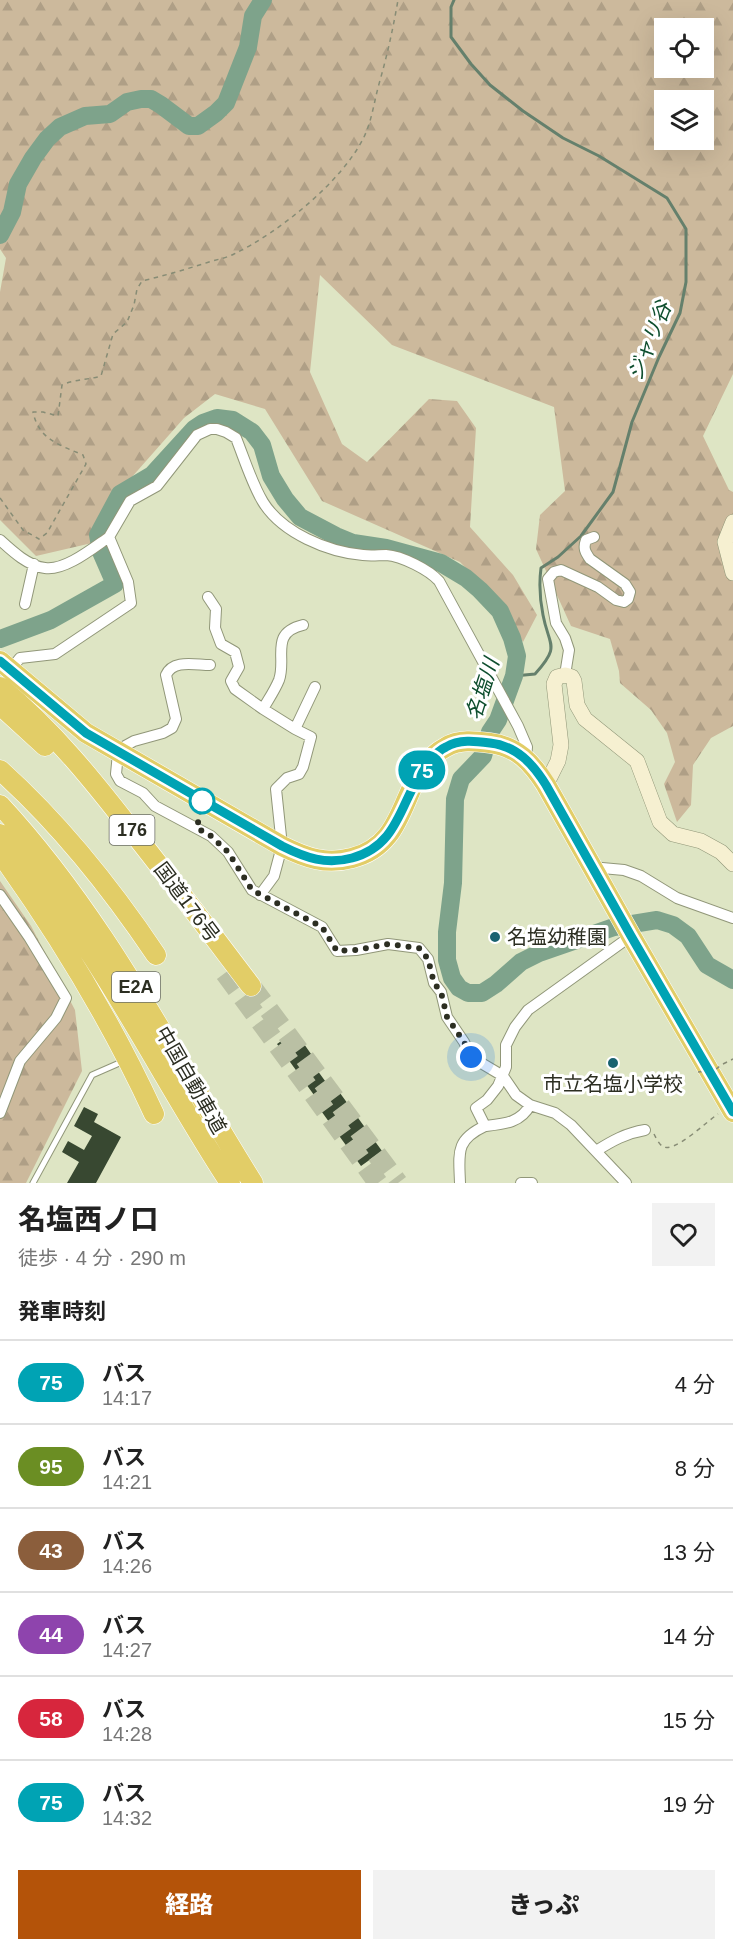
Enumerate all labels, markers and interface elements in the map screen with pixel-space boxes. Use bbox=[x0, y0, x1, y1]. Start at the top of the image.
map controls bbox=[654, 18, 714, 150]
button: locate bbox=[654, 18, 714, 78]
button: layers bbox=[654, 90, 714, 150]
water label: ジャリ谷 bbox=[623, 296, 676, 384]
water label: 名塩川 bbox=[461, 654, 503, 723]
line badge: 75 bbox=[395, 750, 449, 790]
text: 75 bbox=[410, 759, 434, 782]
unlabelled marker bbox=[189, 788, 215, 814]
road number: 176 bbox=[110, 815, 154, 845]
street label: 国道176号 bbox=[150, 858, 224, 946]
place label: 名塩幼稚園 bbox=[507, 926, 607, 948]
marker: 名塩幼稚園 bbox=[488, 930, 502, 944]
road number: E2A bbox=[112, 972, 160, 1002]
street label: 中国自動車道 bbox=[151, 1023, 231, 1137]
your location bbox=[456, 1042, 486, 1072]
marker: 市立名塩小学校 bbox=[606, 1056, 620, 1070]
place label: 市立名塩小学校 bbox=[543, 1073, 683, 1095]
button: heart bbox=[652, 1203, 715, 1266]
text: 名塩西ノ口 bbox=[18, 1204, 158, 1235]
text: 徒歩 · 4 分 · 290 m bbox=[18, 1247, 186, 1269]
text: 発車時刻 bbox=[18, 1299, 106, 1324]
text: バス bbox=[102, 1361, 146, 1386]
text: 75 bbox=[39, 1371, 63, 1394]
text: 4 分 bbox=[675, 1372, 715, 1397]
text: 14:17 bbox=[102, 1387, 152, 1409]
text: バス bbox=[102, 1445, 146, 1470]
text: 95 bbox=[39, 1455, 63, 1478]
text: 8 分 bbox=[675, 1456, 715, 1481]
text: 14:21 bbox=[102, 1471, 152, 1493]
text: バス bbox=[102, 1529, 146, 1554]
text: 43 bbox=[39, 1539, 63, 1562]
text: 13 分 bbox=[662, 1540, 715, 1565]
text: 14:26 bbox=[102, 1555, 152, 1577]
text: バス bbox=[102, 1613, 146, 1638]
text: 44 bbox=[39, 1623, 63, 1646]
text: 14 分 bbox=[662, 1624, 715, 1649]
text: 14:27 bbox=[102, 1639, 152, 1661]
text: バス bbox=[102, 1697, 146, 1722]
text: 58 bbox=[39, 1707, 63, 1730]
text: 15 分 bbox=[662, 1708, 715, 1733]
text: 14:28 bbox=[102, 1723, 152, 1745]
text: バス bbox=[102, 1781, 146, 1806]
text: 75 bbox=[39, 1791, 63, 1814]
text: 19 分 bbox=[662, 1792, 715, 1817]
text: 14:32 bbox=[102, 1807, 152, 1829]
button: 経路 bbox=[18, 1870, 361, 1939]
button: きっぷ bbox=[373, 1870, 715, 1939]

